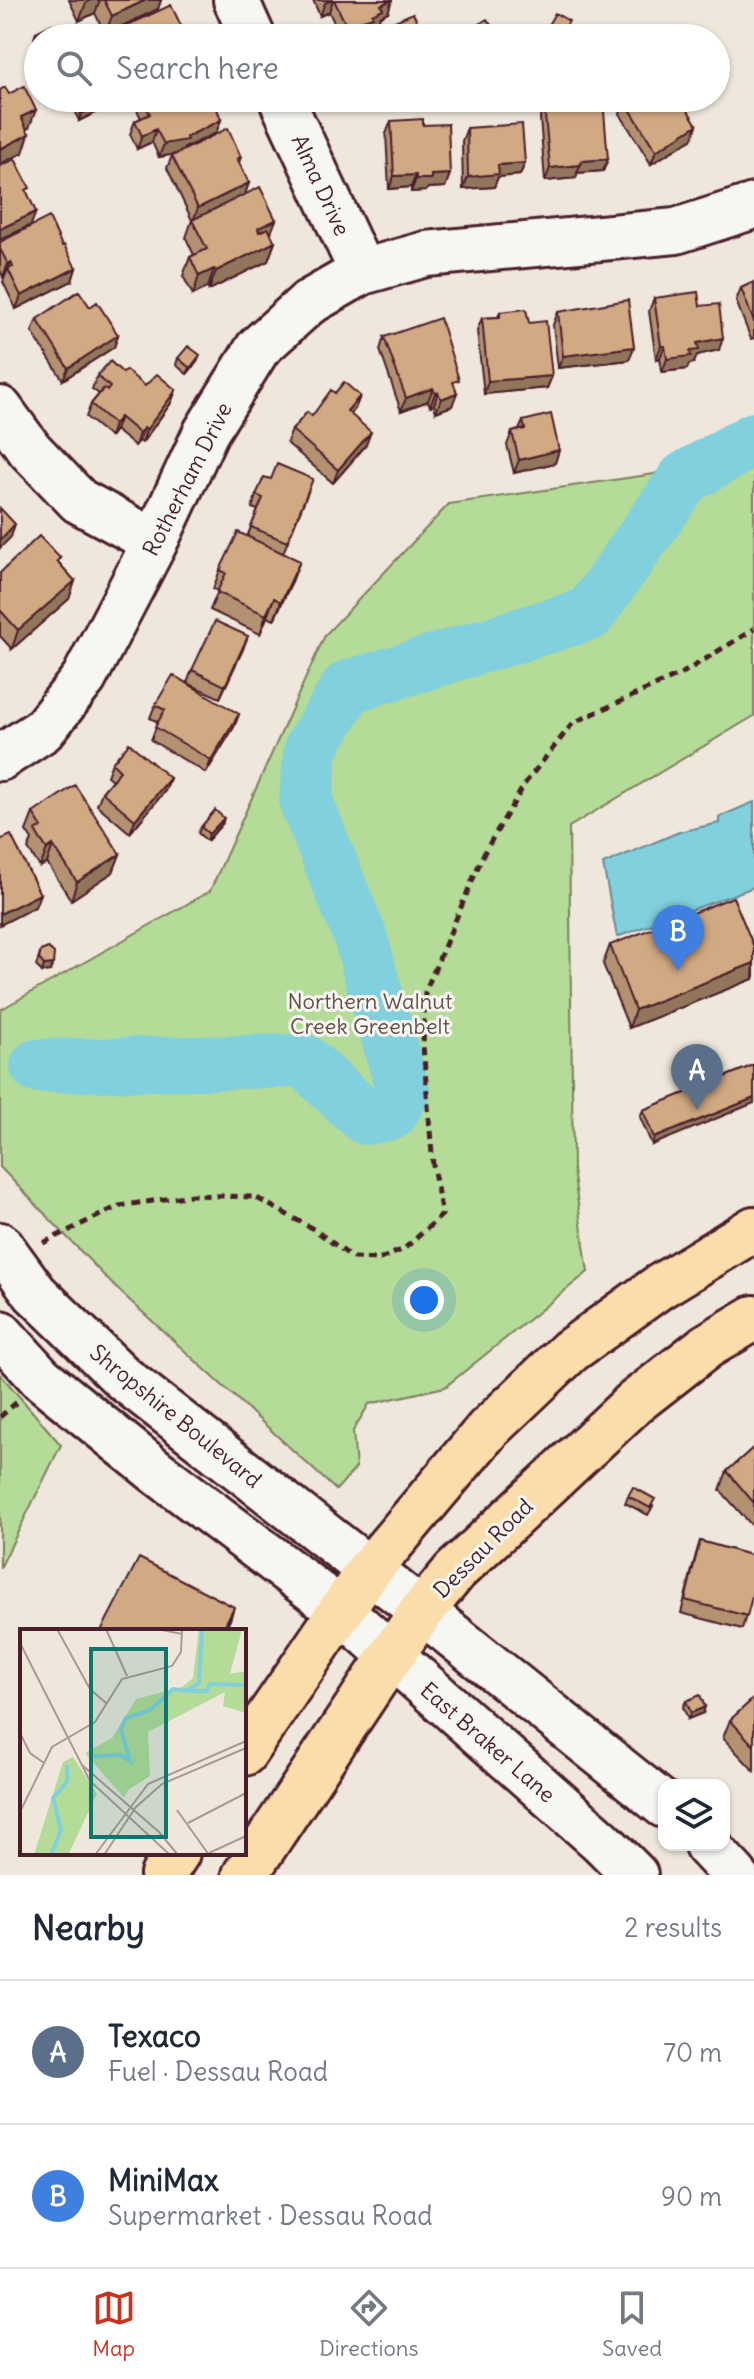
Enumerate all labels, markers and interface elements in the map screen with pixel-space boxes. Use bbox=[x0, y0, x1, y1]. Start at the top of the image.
search box bbox=[24, 24, 730, 112]
icon: search bbox=[52, 46, 96, 90]
text: Search here bbox=[116, 49, 279, 87]
street label: Alma Drive bbox=[285, 130, 357, 240]
street label: Rotherham Drive bbox=[136, 397, 238, 561]
pin: B bbox=[652, 905, 704, 971]
park label: Northern Walnut Creek Greenbelt bbox=[288, 987, 452, 1040]
pin: A bbox=[671, 1044, 723, 1110]
your location bbox=[404, 1280, 444, 1320]
street label: Shropshire Boulevard bbox=[84, 1338, 268, 1494]
street label: Dessau Road bbox=[427, 1492, 539, 1604]
inset map bbox=[20, 1629, 246, 1855]
street label: East Braker Lane bbox=[415, 1676, 561, 1808]
map controls bbox=[658, 1779, 730, 1851]
button: layers bbox=[658, 1779, 730, 1851]
text: Nearby bbox=[32, 1906, 145, 1949]
text: 2 results bbox=[624, 1911, 722, 1944]
text: Texaco bbox=[108, 2017, 201, 2055]
text: A bbox=[50, 2036, 66, 2069]
text: 70 m bbox=[663, 2036, 722, 2069]
text: Fuel · Dessau Road bbox=[108, 2055, 328, 2088]
text: MiniMax bbox=[108, 2161, 219, 2199]
text: B bbox=[49, 2180, 67, 2213]
text: 90 m bbox=[661, 2180, 722, 2213]
text: Supermarket · Dessau Road bbox=[108, 2199, 432, 2232]
tab: Map bbox=[92, 2286, 136, 2362]
tab: Directions bbox=[319, 2286, 419, 2362]
tab: Saved bbox=[602, 2286, 662, 2362]

